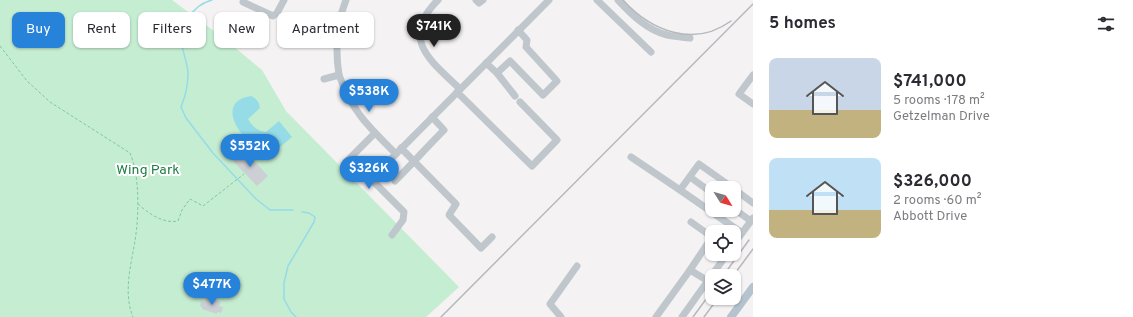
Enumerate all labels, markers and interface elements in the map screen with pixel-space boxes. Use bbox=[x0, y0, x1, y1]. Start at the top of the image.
chip: Buy bbox=[12, 12, 65, 48]
chip: Rent bbox=[73, 12, 130, 48]
chip: Filters bbox=[138, 12, 206, 48]
chip: New bbox=[214, 12, 269, 48]
chip: Apartment bbox=[277, 12, 374, 48]
text: 5 homes bbox=[769, 13, 836, 35]
icon: filters bbox=[1095, 13, 1117, 35]
pin: $741K bbox=[406, 14, 462, 48]
text: $741K bbox=[416, 19, 452, 35]
text: $741,000 bbox=[893, 71, 967, 93]
icon: home bbox=[801, 74, 849, 122]
pin: $538K bbox=[341, 79, 397, 113]
text: $538K bbox=[349, 84, 389, 100]
text: 5 rooms · 178 m² bbox=[893, 93, 985, 109]
text: Getzelman Drive bbox=[893, 109, 990, 125]
pin: $552K bbox=[222, 134, 278, 168]
text: $552K bbox=[230, 139, 270, 155]
pin: $326K bbox=[341, 156, 397, 190]
text: $326K bbox=[349, 161, 389, 177]
park label: Wing Park bbox=[116, 162, 180, 179]
text: $326,000 bbox=[893, 171, 972, 193]
icon: home bbox=[801, 174, 849, 222]
north arrow bbox=[705, 181, 741, 217]
map controls bbox=[705, 181, 741, 305]
text: 2 rooms · 60 m² bbox=[893, 193, 982, 209]
text: Abbott Drive bbox=[893, 209, 967, 225]
button: locate bbox=[705, 225, 741, 261]
button: layers bbox=[705, 269, 741, 305]
pin: $477K bbox=[184, 272, 240, 306]
text: $477K bbox=[192, 277, 232, 293]

